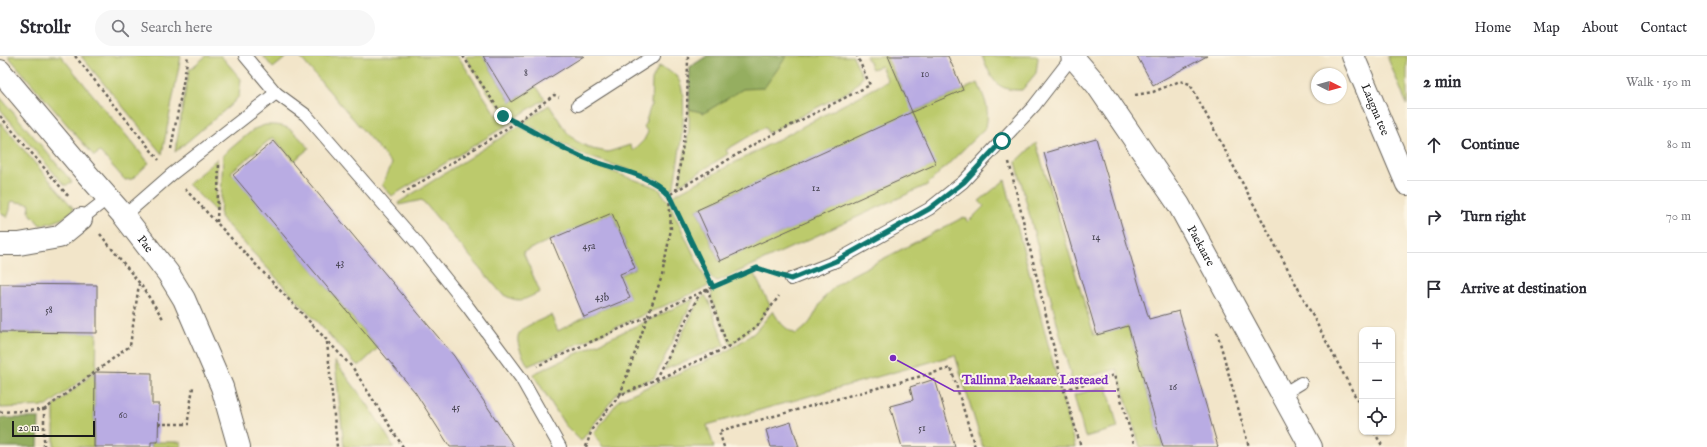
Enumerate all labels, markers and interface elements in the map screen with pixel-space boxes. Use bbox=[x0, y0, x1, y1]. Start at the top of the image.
search box bbox=[95, 10, 375, 46]
text: Strollr bbox=[20, 16, 71, 40]
icon: search bbox=[109, 17, 131, 39]
text: Search here bbox=[141, 18, 212, 37]
text: Home bbox=[1475, 19, 1511, 37]
text: Map bbox=[1533, 19, 1560, 37]
text: About bbox=[1582, 19, 1618, 37]
text: Contact bbox=[1640, 19, 1687, 37]
house number: 8 bbox=[524, 67, 528, 80]
house number: 10 bbox=[921, 68, 929, 81]
north arrow bbox=[1311, 68, 1347, 104]
text: 2 min bbox=[1423, 72, 1461, 93]
text: Walk · 150 m bbox=[1626, 74, 1691, 91]
street label: Laagna tee bbox=[1358, 81, 1393, 138]
route end bbox=[494, 107, 512, 125]
route start bbox=[993, 132, 1011, 150]
icon: ahead bbox=[1423, 134, 1445, 156]
text: Continue bbox=[1461, 135, 1519, 154]
text: 80 m bbox=[1667, 136, 1691, 153]
house number: 12 bbox=[812, 182, 821, 195]
icon: right bbox=[1423, 206, 1445, 228]
text: Turn right bbox=[1461, 207, 1526, 226]
text: 70 m bbox=[1666, 208, 1691, 225]
street label: Paekaare bbox=[1184, 223, 1218, 269]
house number: 14 bbox=[1092, 231, 1100, 244]
street label: Pae bbox=[134, 233, 157, 256]
house number: 45a bbox=[583, 240, 596, 253]
house number: 43 bbox=[336, 257, 345, 270]
icon: arrive bbox=[1423, 278, 1445, 300]
text: Arrive at destination bbox=[1461, 279, 1587, 298]
house number: 43b bbox=[595, 291, 609, 304]
house number: 58 bbox=[45, 304, 53, 317]
map controls bbox=[1359, 327, 1395, 435]
button: + bbox=[1359, 327, 1395, 363]
button: − bbox=[1359, 363, 1395, 399]
callout: Tallinna Paekaare Lasteaed bbox=[954, 366, 1116, 391]
text: Tallinna Paekaare Lasteaed bbox=[961, 372, 1109, 389]
house number: 16 bbox=[1169, 381, 1178, 394]
button: locate bbox=[1359, 399, 1395, 435]
house number: 45 bbox=[452, 401, 461, 414]
house number: 60 bbox=[118, 409, 128, 422]
scale bar bbox=[12, 419, 95, 438]
text: 20 m bbox=[18, 421, 39, 435]
house number: 51 bbox=[918, 422, 926, 435]

